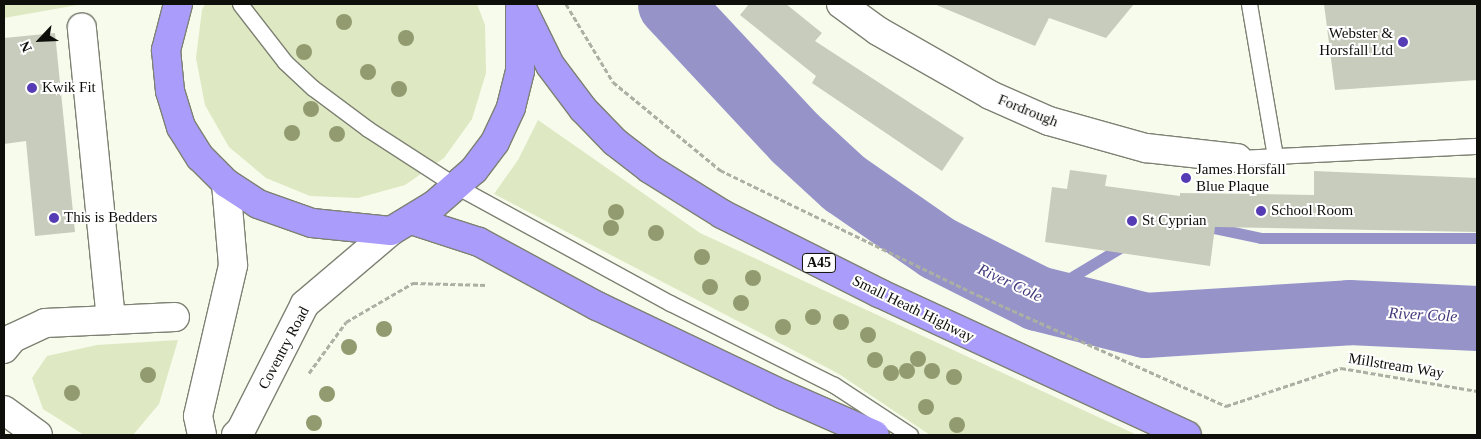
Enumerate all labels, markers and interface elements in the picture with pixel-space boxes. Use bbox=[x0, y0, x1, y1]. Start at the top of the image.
north arrow bbox=[15, 15, 65, 65]
place label: Webster & Horsfall Ltd bbox=[1319, 24, 1393, 59]
marker: Webster & Horsfall Ltd bbox=[1397, 36, 1409, 48]
text: N bbox=[17, 39, 35, 54]
place label: Kwik Fit bbox=[42, 79, 96, 97]
marker: Kwik Fit bbox=[26, 82, 38, 94]
street label: Fordrough bbox=[995, 91, 1061, 131]
place label: James Horsfall Blue Plaque bbox=[1196, 160, 1286, 195]
marker: James Horsfall Blue Plaque bbox=[1180, 172, 1192, 184]
place label: School Room bbox=[1271, 202, 1353, 220]
marker: School Room bbox=[1255, 205, 1267, 217]
place label: This is Bedders bbox=[64, 209, 157, 227]
marker: This is Bedders bbox=[48, 212, 60, 224]
place label: St Cyprian bbox=[1142, 212, 1207, 230]
marker: St Cyprian bbox=[1126, 215, 1138, 227]
road number: A45 bbox=[802, 252, 836, 274]
water label: River Cole bbox=[975, 260, 1045, 306]
street label: Small Heath Highway bbox=[849, 272, 977, 346]
street label: Coventry Road bbox=[255, 303, 313, 393]
water label: River Cole bbox=[1388, 304, 1458, 326]
street label: Millstream Way bbox=[1347, 350, 1445, 382]

